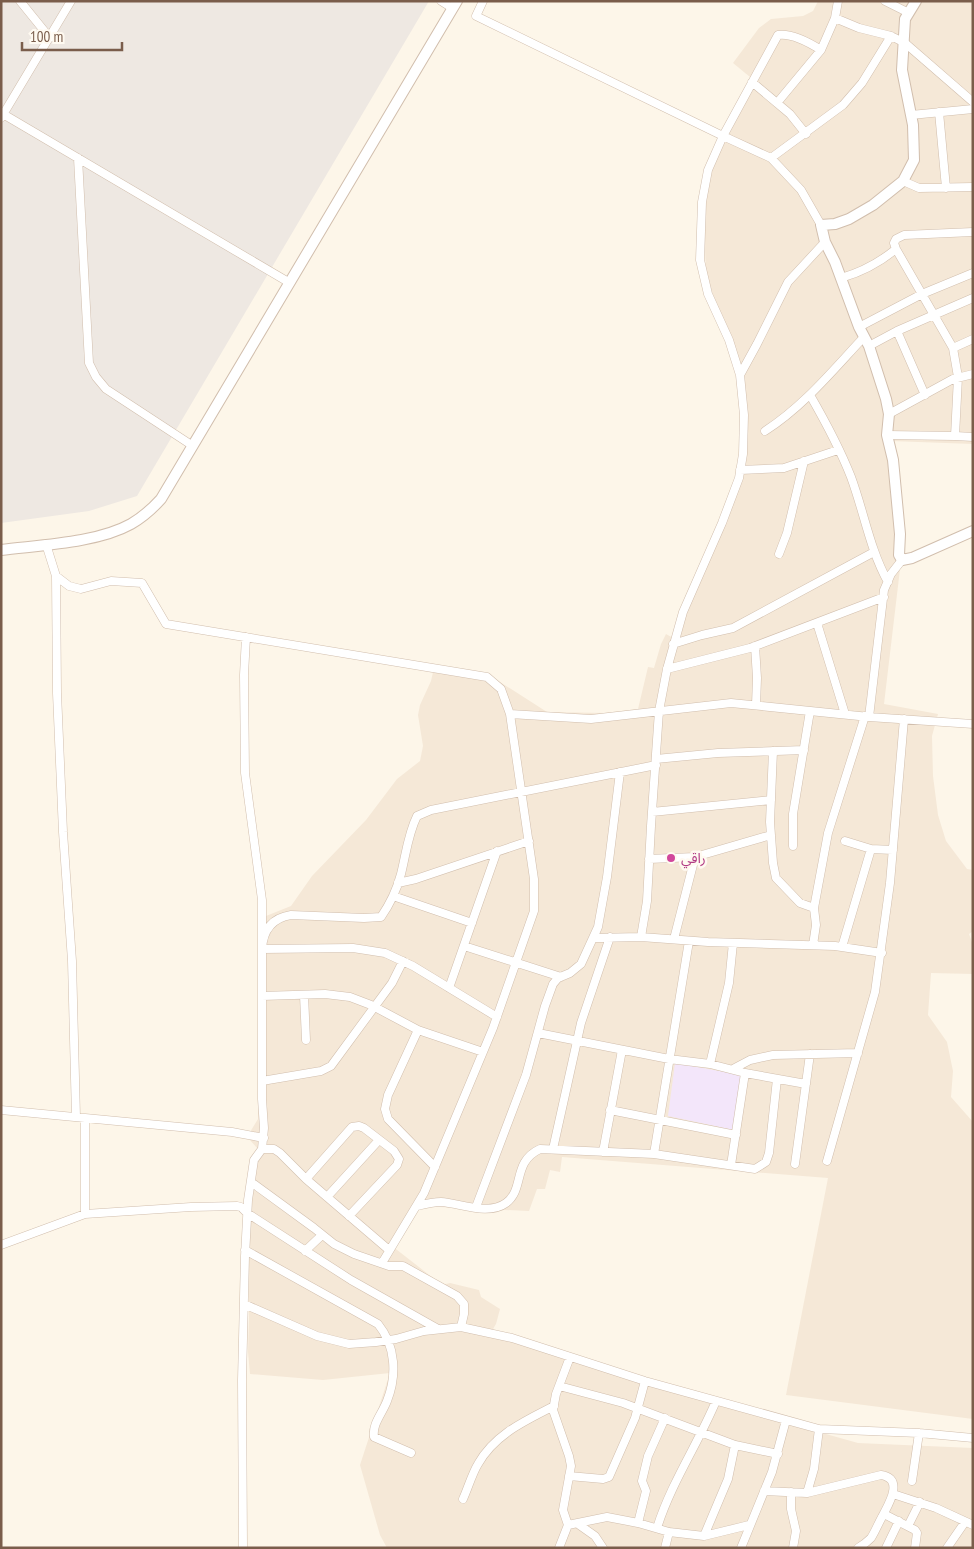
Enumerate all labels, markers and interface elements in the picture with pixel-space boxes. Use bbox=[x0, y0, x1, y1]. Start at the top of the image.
scale bar bbox=[22, 20, 122, 52]
text: 100 m bbox=[30, 27, 63, 46]
place label: راقي bbox=[681, 849, 706, 869]
marker: راقي bbox=[665, 852, 677, 864]

